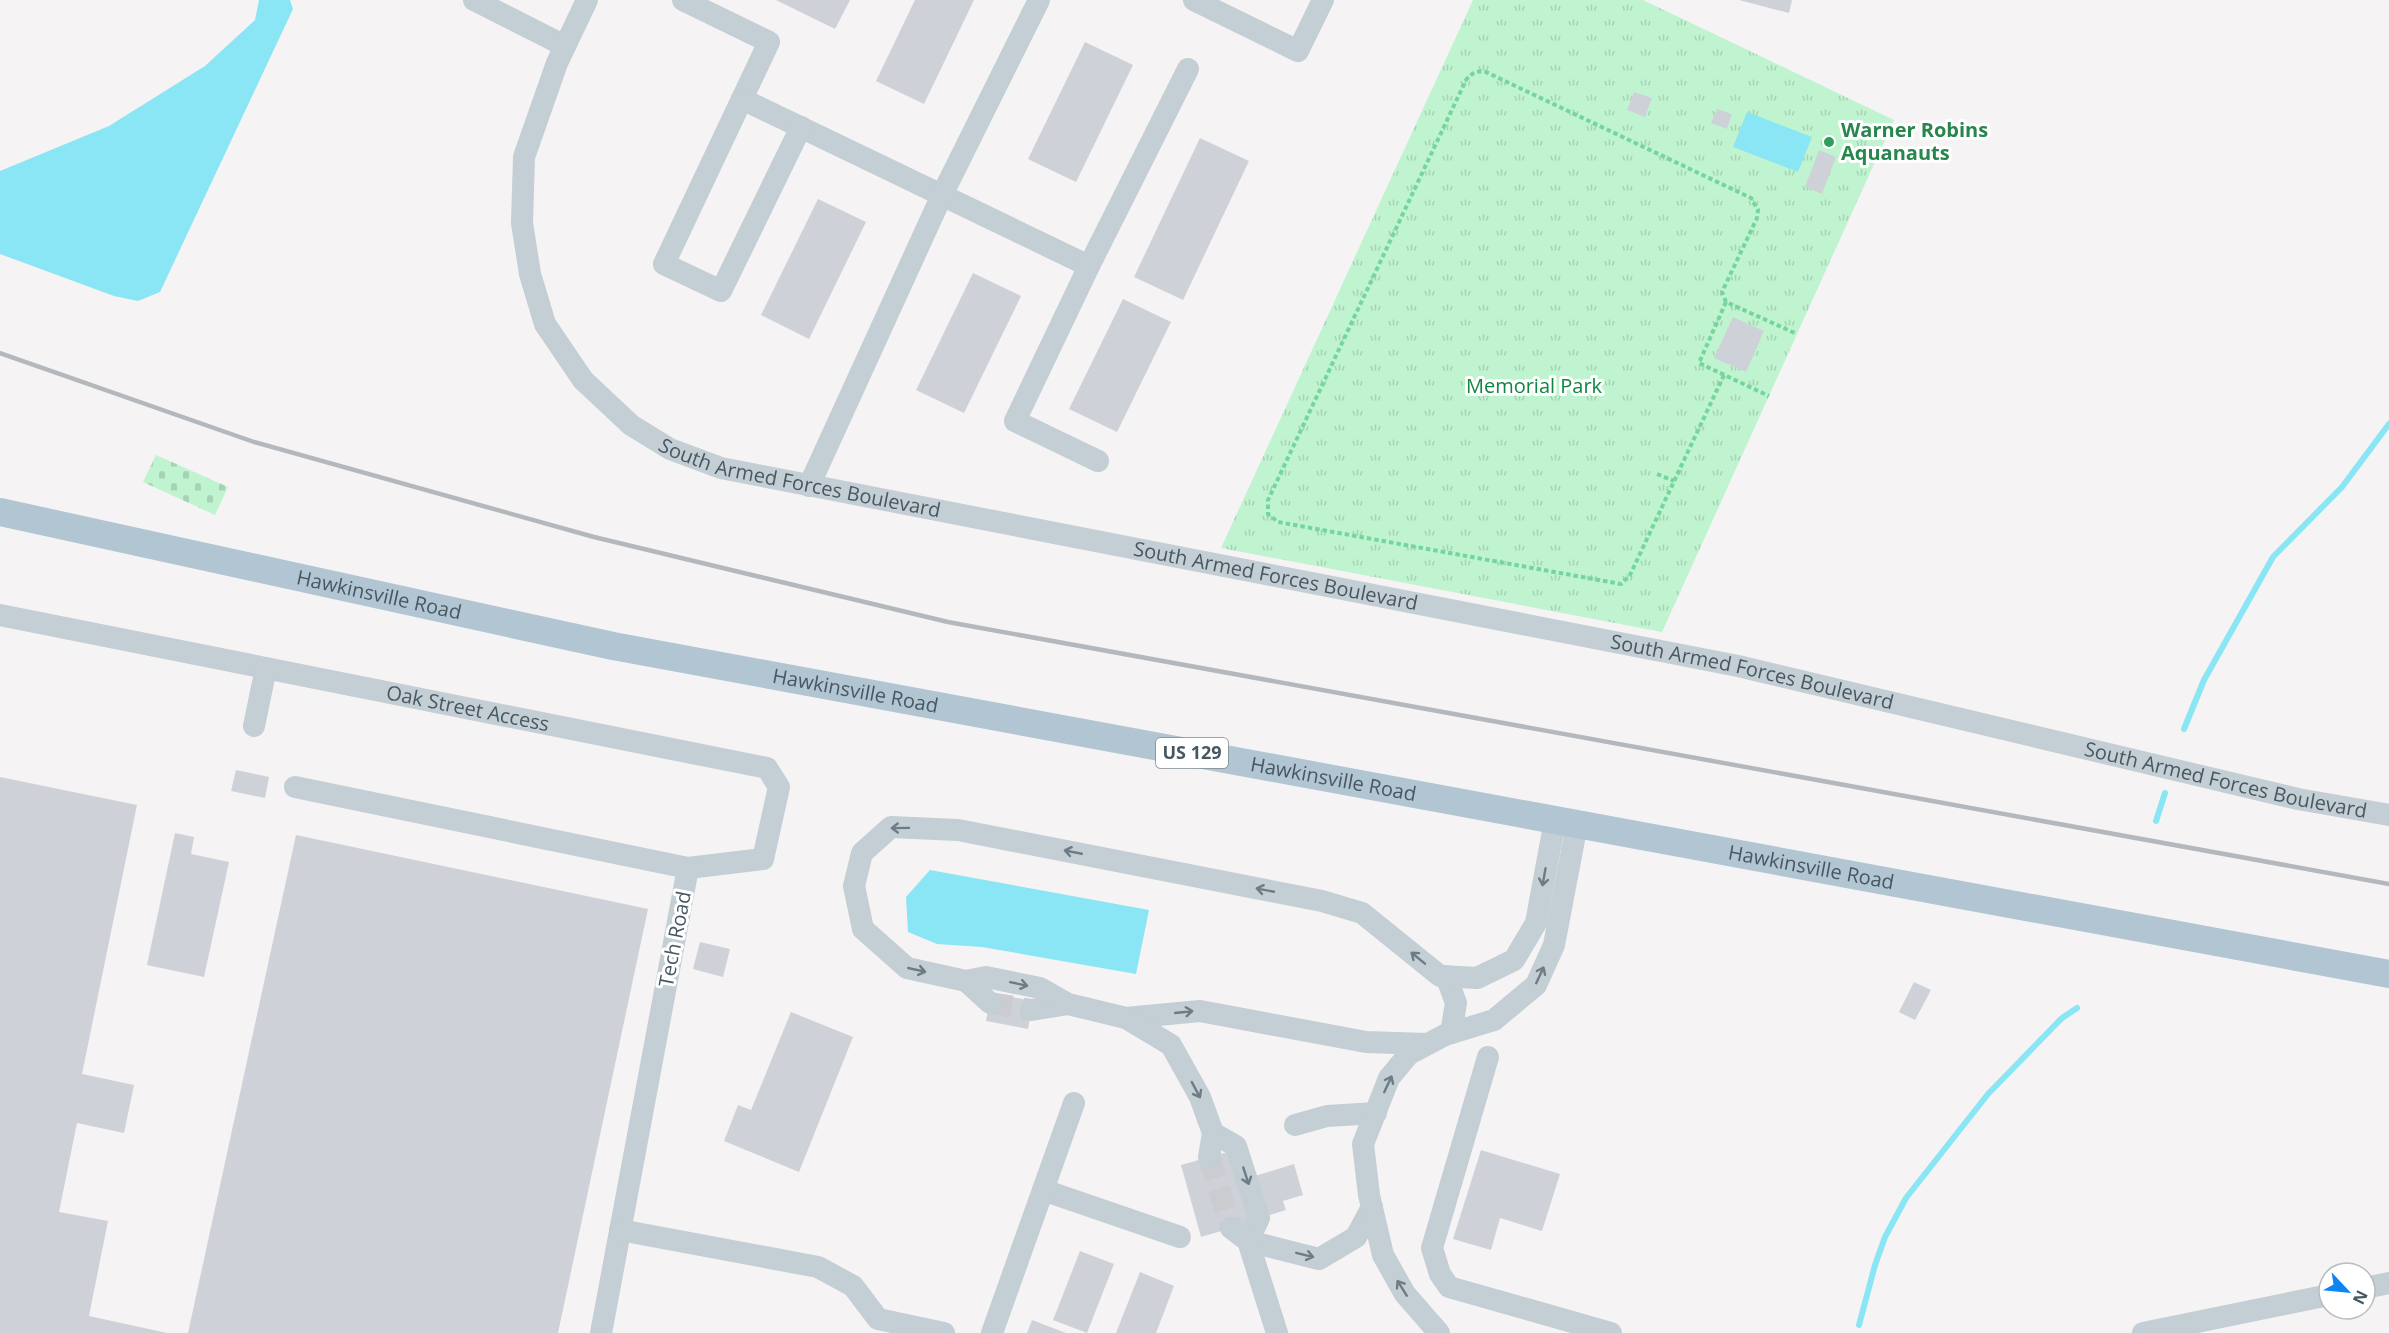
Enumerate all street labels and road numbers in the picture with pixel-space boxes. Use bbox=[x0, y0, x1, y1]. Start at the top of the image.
street label: South Armed Forces Boulevard bbox=[654, 431, 943, 523]
street label: South Armed Forces Boulevard bbox=[1131, 535, 1420, 616]
street label: Hawkinsville Road bbox=[294, 563, 464, 626]
street label: South Armed Forces Boulevard bbox=[1608, 627, 1896, 716]
street label: Hawkinsville Road bbox=[770, 662, 941, 719]
street label: Oak Street Access bbox=[384, 678, 552, 737]
street label: South Armed Forces Boulevard bbox=[2082, 735, 2369, 824]
road number: US 129 bbox=[1156, 738, 1228, 768]
street label: Hawkinsville Road bbox=[1248, 750, 1419, 807]
street label: Hawkinsville Road bbox=[1726, 838, 1896, 895]
street label: Tech Road bbox=[652, 889, 697, 989]

